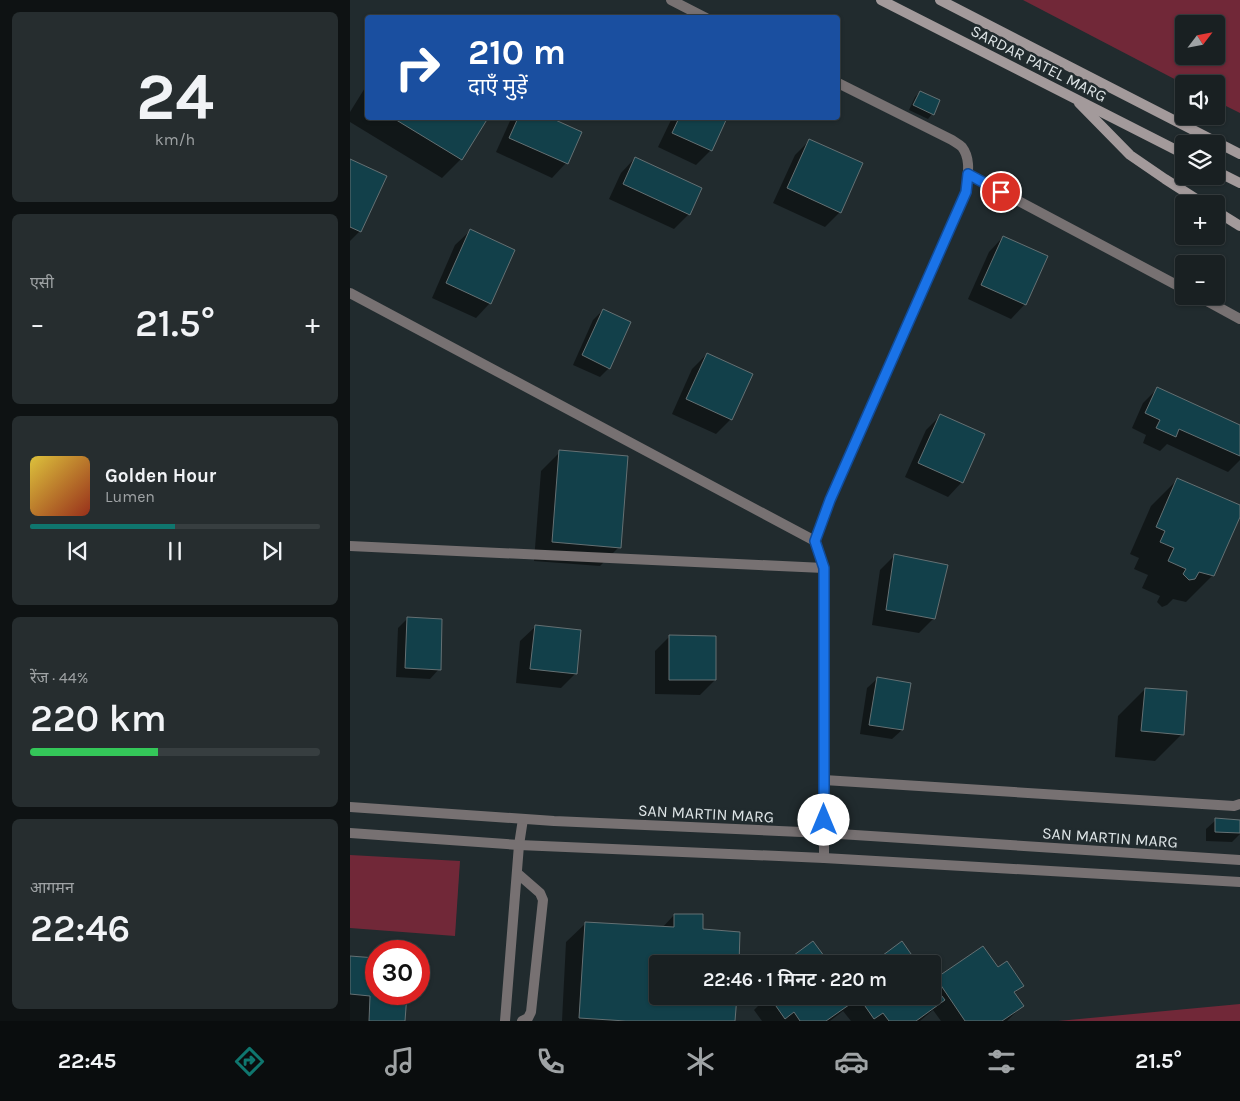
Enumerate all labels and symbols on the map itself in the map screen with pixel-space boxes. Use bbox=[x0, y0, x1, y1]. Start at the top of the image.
north arrow bbox=[1175, 15, 1225, 65]
street label: SARDAR PATEL MARG bbox=[968, 21, 1110, 106]
pin bbox=[980, 171, 1022, 213]
position arrow bbox=[797, 793, 849, 845]
street label: SAN MARTIN MARG bbox=[637, 800, 774, 827]
street label: SAN MARTIN MARG bbox=[1041, 823, 1179, 852]
speed limit sign: 30 bbox=[365, 940, 430, 1005]

